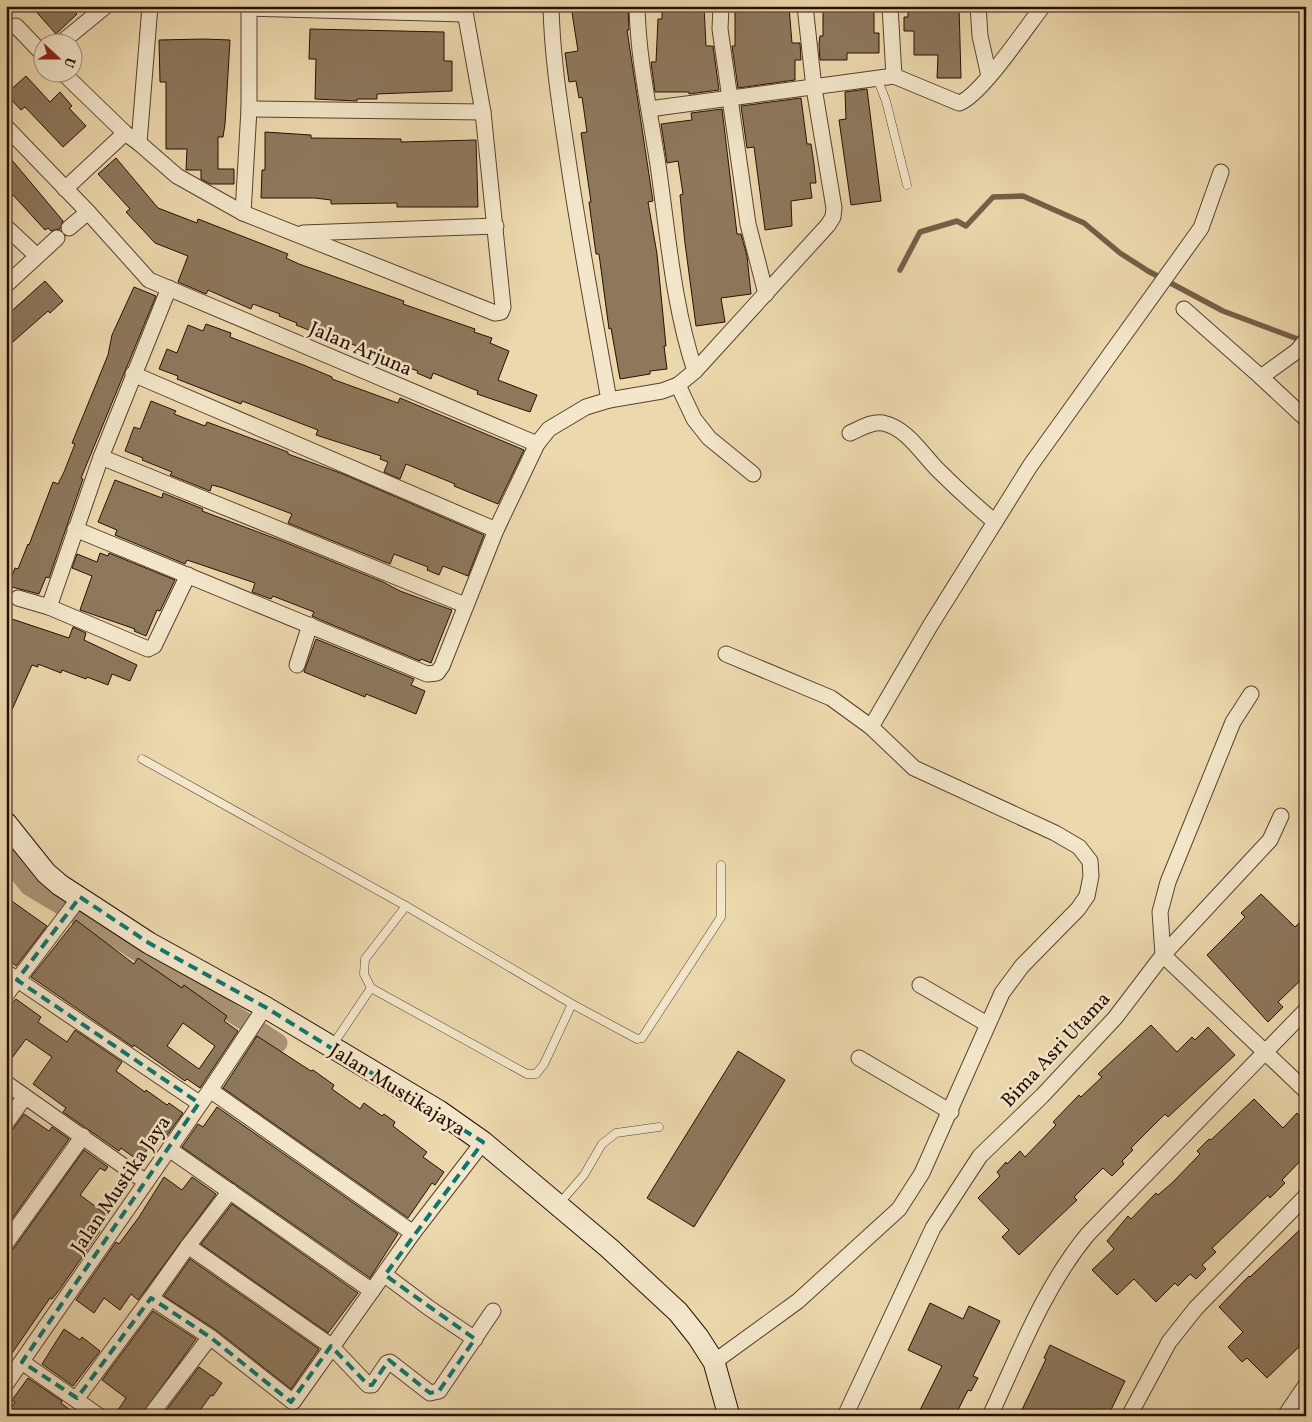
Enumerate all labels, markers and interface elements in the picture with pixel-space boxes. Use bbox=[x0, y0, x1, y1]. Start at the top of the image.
north arrow bbox=[32, 32, 82, 82]
text: U bbox=[58, 54, 79, 70]
street label: Jalan Arjuna bbox=[304, 316, 416, 384]
street label: Bima Asri Utama bbox=[995, 986, 1118, 1115]
street label: Jalan Mustikajaya bbox=[323, 1037, 471, 1144]
street label: Jalan Mustika Jaya bbox=[65, 1110, 178, 1260]

